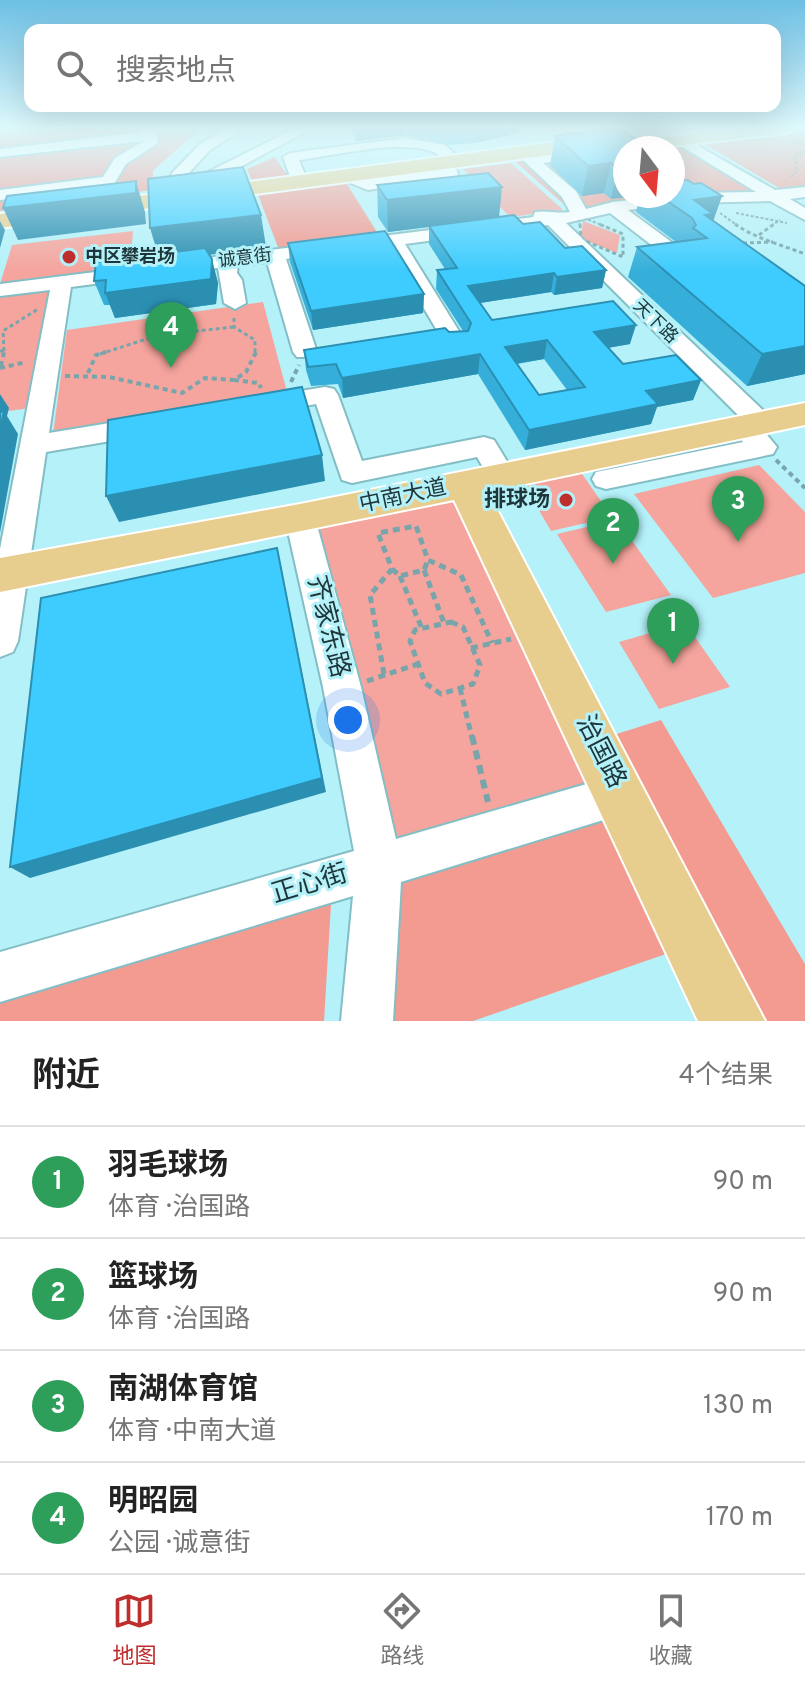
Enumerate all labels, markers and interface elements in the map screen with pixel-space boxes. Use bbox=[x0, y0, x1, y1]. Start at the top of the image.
search box bbox=[24, 24, 781, 112]
icon: search bbox=[52, 46, 96, 90]
text: 搜索地点 bbox=[116, 54, 236, 91]
north arrow bbox=[613, 136, 685, 208]
street label: 诚意街 bbox=[217, 244, 273, 274]
place label: 中区攀岩场 bbox=[85, 246, 175, 269]
marker: 中区攀岩场 bbox=[60, 248, 78, 266]
street label: 天下路 bbox=[628, 295, 682, 349]
pin: 4 bbox=[145, 302, 197, 368]
street label: 中南大道 bbox=[357, 475, 449, 519]
pin: 3 bbox=[712, 476, 764, 542]
place label: 排球场 bbox=[484, 487, 550, 514]
marker: 排球场 bbox=[557, 491, 575, 509]
pin: 2 bbox=[587, 498, 639, 564]
street label: 齐家东路 bbox=[298, 573, 356, 681]
pin: 1 bbox=[647, 598, 699, 664]
your location bbox=[328, 700, 368, 740]
street label: 治国路 bbox=[568, 710, 632, 794]
street label: 正心街 bbox=[268, 858, 352, 912]
text: 附近 bbox=[32, 1056, 100, 1099]
text: 4个结果 bbox=[679, 1060, 773, 1093]
text: 羽毛球场 bbox=[108, 1148, 228, 1185]
text: 1 bbox=[53, 1166, 63, 1199]
text: 90 m bbox=[713, 1166, 773, 1199]
text: 体育 · 治国路 bbox=[108, 1192, 250, 1225]
text: 篮球场 bbox=[108, 1260, 198, 1297]
text: 2 bbox=[50, 1278, 66, 1311]
text: 90 m bbox=[713, 1278, 773, 1311]
text: 体育 · 治国路 bbox=[108, 1304, 250, 1337]
text: 南湖体育馆 bbox=[108, 1372, 258, 1409]
text: 3 bbox=[50, 1390, 66, 1423]
text: 130 m bbox=[703, 1390, 773, 1423]
text: 体育 · 中南大道 bbox=[108, 1416, 276, 1449]
text: 明昭园 bbox=[108, 1484, 198, 1521]
text: 4 bbox=[50, 1502, 66, 1535]
text: 170 m bbox=[706, 1502, 773, 1535]
text: 公园 · 诚意街 bbox=[108, 1528, 250, 1561]
tab: 地图 bbox=[112, 1589, 156, 1671]
tab: 路线 bbox=[380, 1589, 425, 1671]
tab: 收藏 bbox=[649, 1589, 693, 1671]

